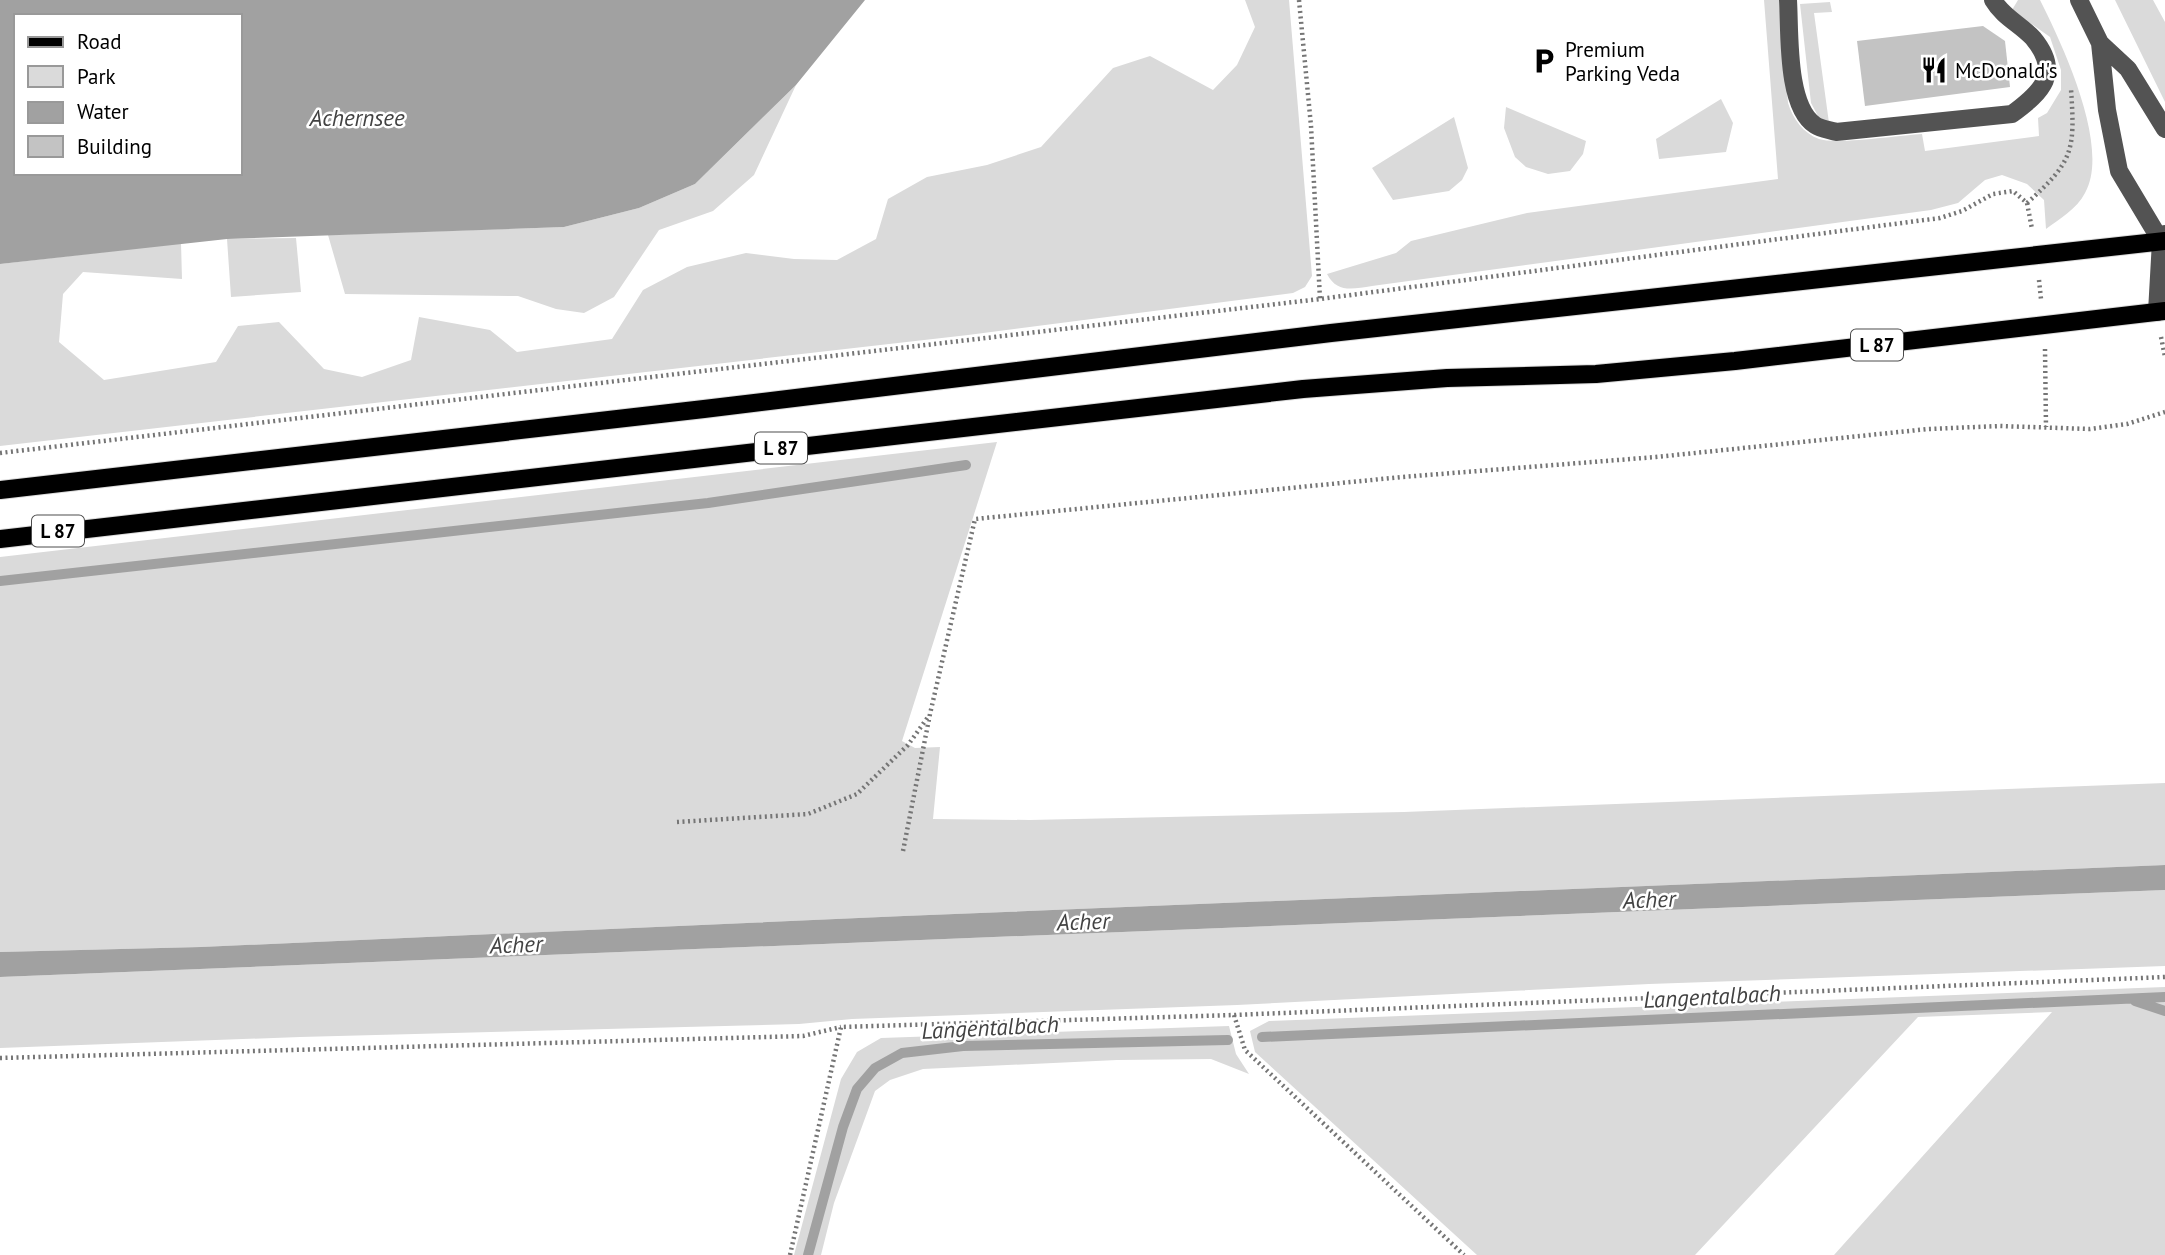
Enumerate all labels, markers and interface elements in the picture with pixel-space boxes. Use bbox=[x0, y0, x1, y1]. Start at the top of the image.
legend bbox=[14, 14, 242, 175]
text: Road bbox=[77, 28, 121, 55]
place label: Premium Parking Veda bbox=[1565, 36, 1680, 87]
parking icon: Premium Parking Veda bbox=[1529, 46, 1559, 76]
restaurant icon: McDonald's bbox=[1919, 55, 1949, 85]
place label: McDonald's bbox=[1955, 57, 2058, 84]
text: Park bbox=[77, 63, 116, 90]
text: Water bbox=[77, 98, 129, 125]
water label: Achernsee bbox=[308, 103, 405, 132]
text: Building bbox=[77, 133, 152, 160]
road number: L 87 bbox=[1851, 330, 1903, 360]
road number: L 87 bbox=[755, 432, 807, 463]
road number: L 87 bbox=[32, 516, 84, 546]
water label: Acher bbox=[1621, 884, 1677, 914]
water label: Acher bbox=[1055, 906, 1111, 936]
water label: Acher bbox=[488, 929, 544, 959]
water label: Langentalbach bbox=[1643, 978, 1781, 1014]
water label: Langentalbach bbox=[921, 1009, 1059, 1045]

